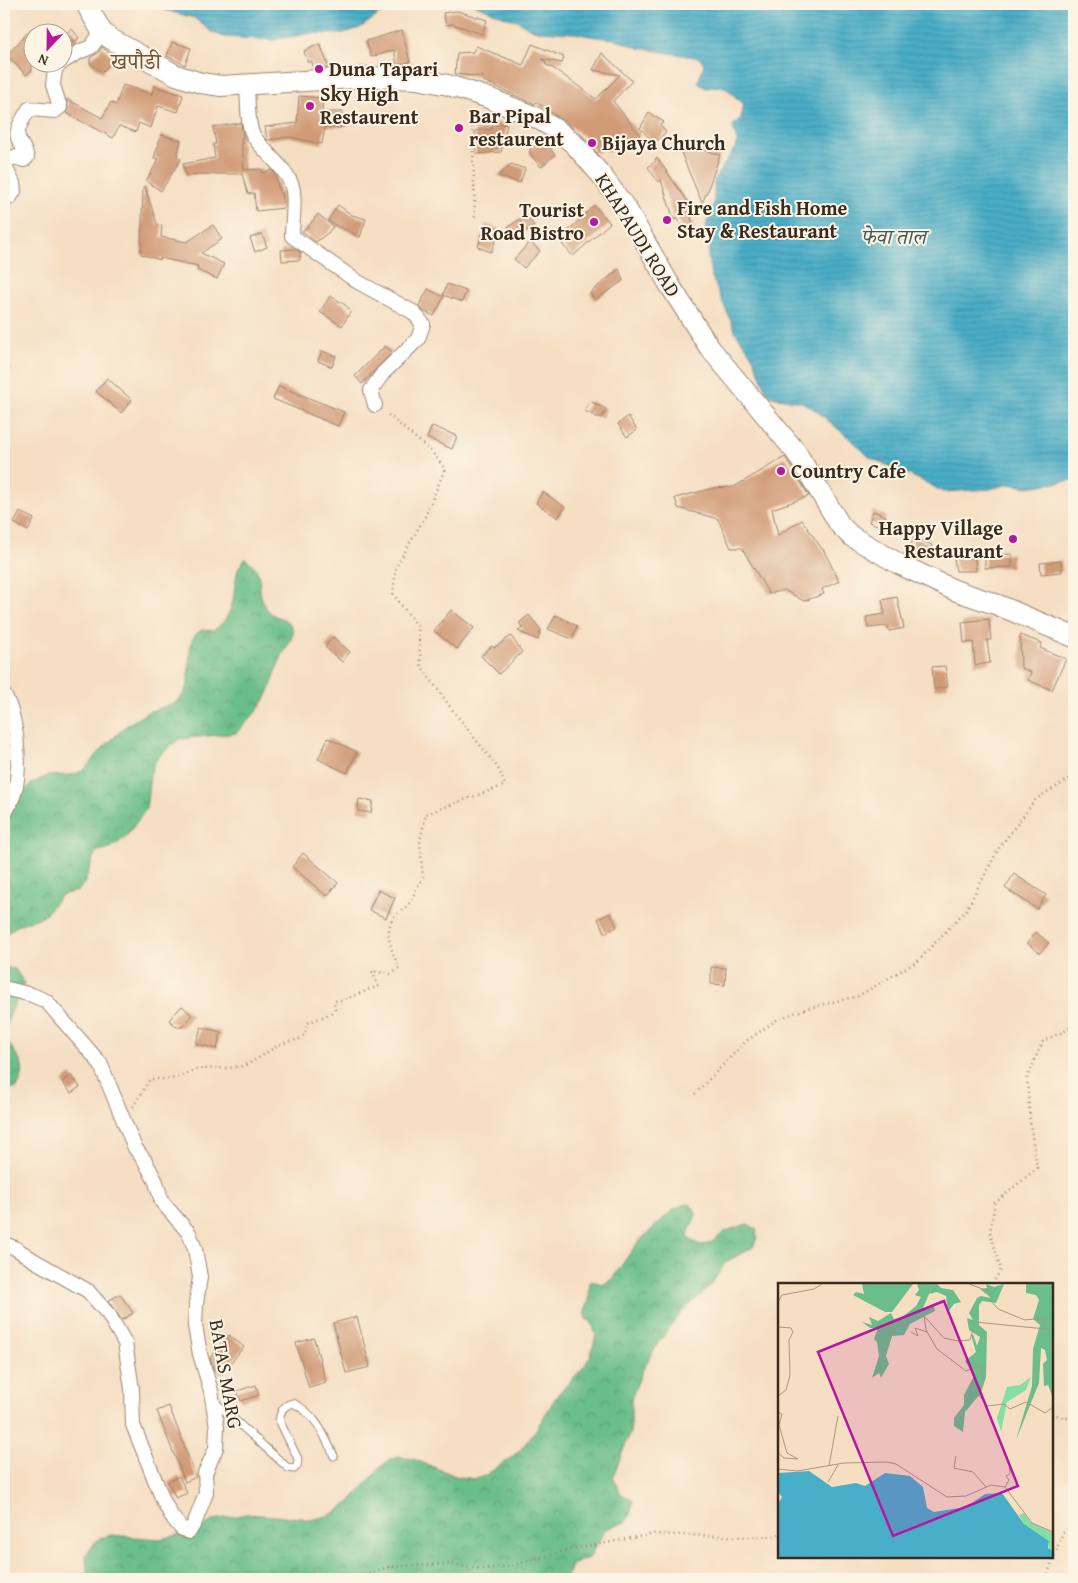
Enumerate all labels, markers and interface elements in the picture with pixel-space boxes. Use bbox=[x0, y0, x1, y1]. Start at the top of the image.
north arrow bbox=[22, 22, 72, 72]
district label: खपौडी bbox=[110, 45, 162, 77]
text: N bbox=[34, 49, 51, 71]
place label: Duna Tapari bbox=[329, 54, 438, 83]
marker: Duna Tapari bbox=[313, 63, 325, 75]
place label: Sky High Restaurent bbox=[320, 79, 419, 131]
marker: Sky High Restaurent bbox=[304, 100, 316, 112]
place label: Bar Pipal restaurent bbox=[469, 101, 564, 153]
marker: Bar Pipal restaurent bbox=[453, 122, 465, 134]
place label: Bijaya Church bbox=[602, 128, 726, 157]
marker: Bijaya Church bbox=[586, 137, 598, 149]
street label: KHAPAUDI ROAD bbox=[589, 167, 688, 302]
place label: Fire and Fish Home Stay & Restaurant bbox=[677, 193, 848, 245]
place label: Tourist Road Bistro bbox=[481, 195, 584, 247]
marker: Fire and Fish Home Stay & Restaurant bbox=[661, 214, 673, 226]
marker: Tourist Road Bistro bbox=[588, 216, 600, 228]
water label: फेवा ताल bbox=[860, 221, 930, 252]
place label: Country Cafe bbox=[791, 456, 906, 485]
marker: Country Cafe bbox=[775, 465, 787, 477]
place label: Happy Village Restaurant bbox=[879, 513, 1003, 565]
marker: Happy Village Restaurant bbox=[1007, 533, 1019, 545]
inset map bbox=[778, 1283, 1053, 1558]
street label: BATAS MARG bbox=[203, 1317, 250, 1431]

